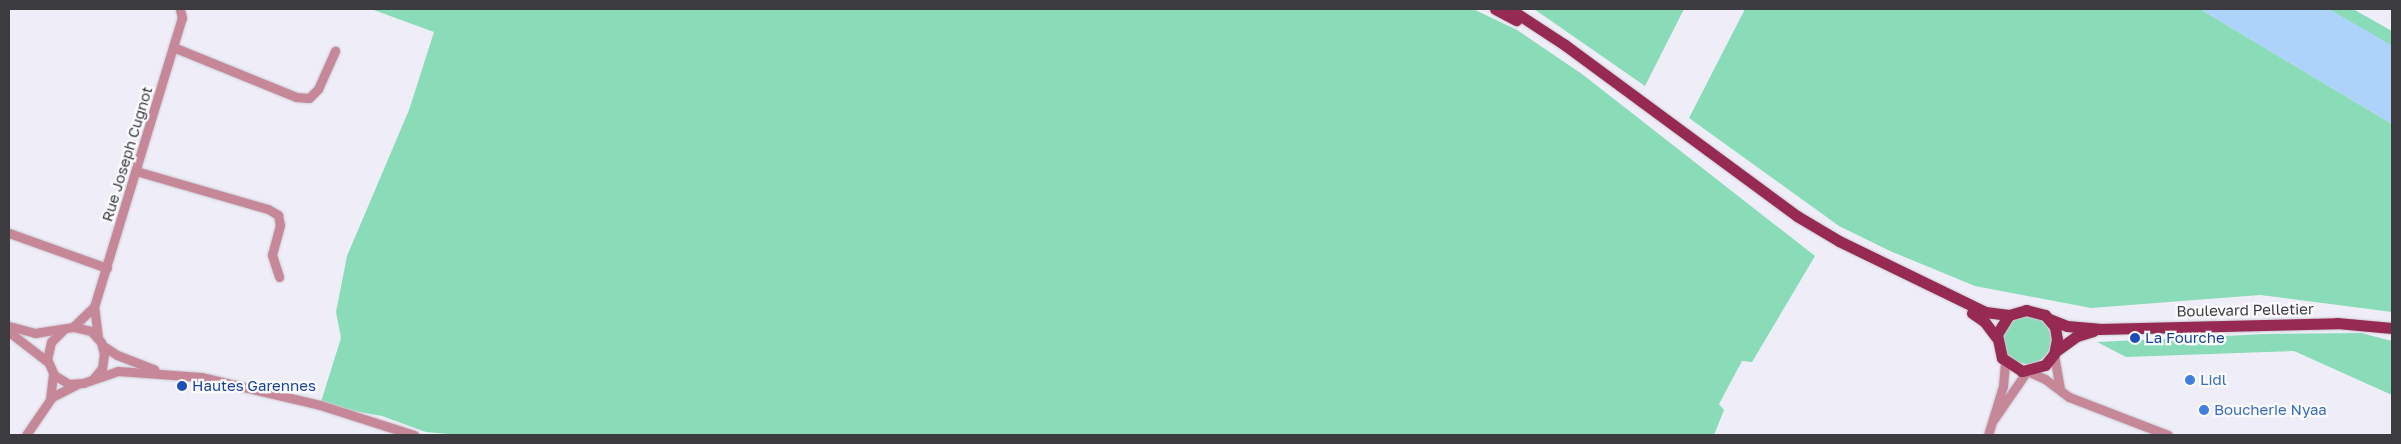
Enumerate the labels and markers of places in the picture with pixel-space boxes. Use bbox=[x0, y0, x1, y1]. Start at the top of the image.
place label: La Fourche bbox=[2145, 329, 2225, 347]
marker: La Fourche bbox=[2129, 332, 2141, 344]
place label: Lidl bbox=[2200, 371, 2227, 389]
marker: Lidl bbox=[2184, 374, 2196, 386]
place label: Hautes Garennes bbox=[192, 377, 316, 395]
marker: Hautes Garennes bbox=[176, 380, 188, 392]
place label: Boucherie Nyaa bbox=[2214, 401, 2327, 419]
marker: Boucherie Nyaa bbox=[2198, 404, 2210, 416]

